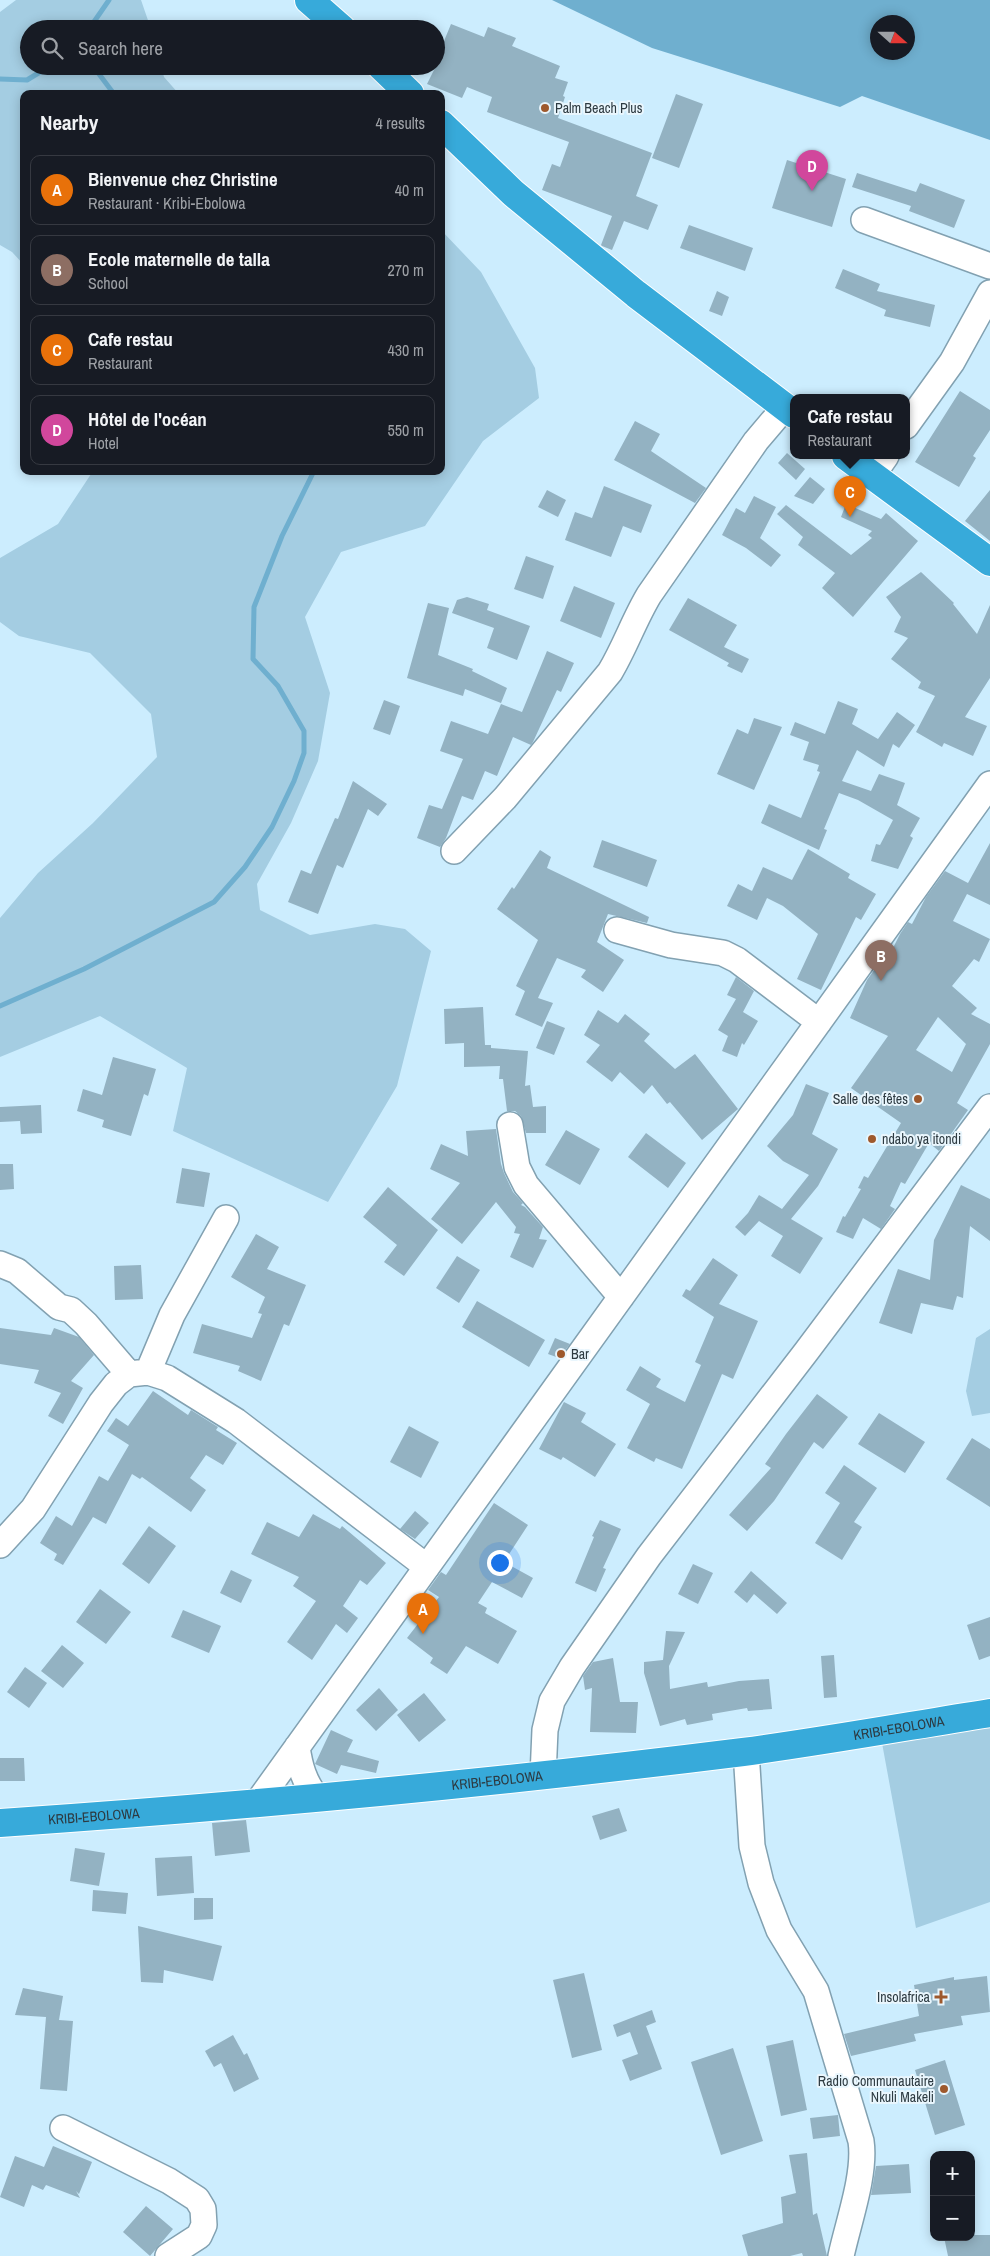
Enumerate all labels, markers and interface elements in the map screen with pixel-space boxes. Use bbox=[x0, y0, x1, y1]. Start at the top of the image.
north arrow bbox=[870, 15, 915, 60]
search box bbox=[20, 20, 445, 75]
icon: search bbox=[38, 34, 66, 62]
text: Search here bbox=[78, 35, 163, 61]
place label: Palm Beach Plus bbox=[555, 99, 643, 117]
marker: Palm Beach Plus bbox=[539, 102, 551, 114]
text: Nearby bbox=[40, 108, 98, 137]
text: 4 results bbox=[375, 112, 425, 134]
pin: D bbox=[796, 150, 828, 191]
text: Bienvenue chez Christine bbox=[88, 166, 278, 192]
text: A bbox=[52, 179, 62, 201]
text: 40 m bbox=[395, 179, 424, 201]
text: Restaurant · Kribi-Ebolowa bbox=[88, 192, 246, 214]
text: Ecole maternelle de talla bbox=[88, 246, 270, 272]
text: B bbox=[52, 259, 62, 281]
text: 270 m bbox=[388, 259, 424, 281]
text: School bbox=[88, 272, 128, 294]
text: Cafe restau bbox=[88, 326, 173, 352]
text: C bbox=[52, 339, 62, 361]
text: 430 m bbox=[388, 339, 424, 361]
text: Restaurant bbox=[88, 352, 152, 374]
popup bbox=[790, 394, 910, 459]
text: Cafe restau bbox=[808, 403, 892, 429]
text: Hôtel de l'océan bbox=[88, 406, 207, 432]
text: D bbox=[52, 419, 62, 441]
text: 550 m bbox=[388, 419, 424, 441]
text: Restaurant bbox=[808, 429, 872, 451]
text: Hotel bbox=[88, 432, 119, 454]
pin: C bbox=[834, 476, 866, 517]
pin: B bbox=[865, 940, 897, 981]
place label: Salle des fêtes bbox=[833, 1090, 908, 1108]
marker: Salle des fêtes bbox=[912, 1093, 924, 1105]
place label: ndabo ya itondi bbox=[882, 1130, 961, 1148]
marker: ndabo ya itondi bbox=[866, 1133, 878, 1145]
place label: Bar bbox=[571, 1345, 589, 1363]
marker: Bar bbox=[555, 1348, 567, 1360]
your location bbox=[487, 1550, 513, 1576]
pin: A bbox=[407, 1593, 439, 1634]
street label: KRIBI-EBOLOWA bbox=[852, 1712, 946, 1744]
street label: KRIBI-EBOLOWA bbox=[451, 1766, 544, 1794]
street label: KRIBI-EBOLOWA bbox=[47, 1804, 140, 1829]
place label: Insolafrica bbox=[877, 1988, 931, 2006]
marker: Insolafrica bbox=[934, 1990, 948, 2004]
place label: Radio Communautaire Nkuli Makeli bbox=[818, 2072, 934, 2106]
marker: Radio Communautaire Nkuli Makeli bbox=[938, 2083, 950, 2095]
map controls bbox=[930, 2151, 975, 2241]
button: + bbox=[930, 2151, 975, 2196]
button: − bbox=[930, 2196, 975, 2241]

